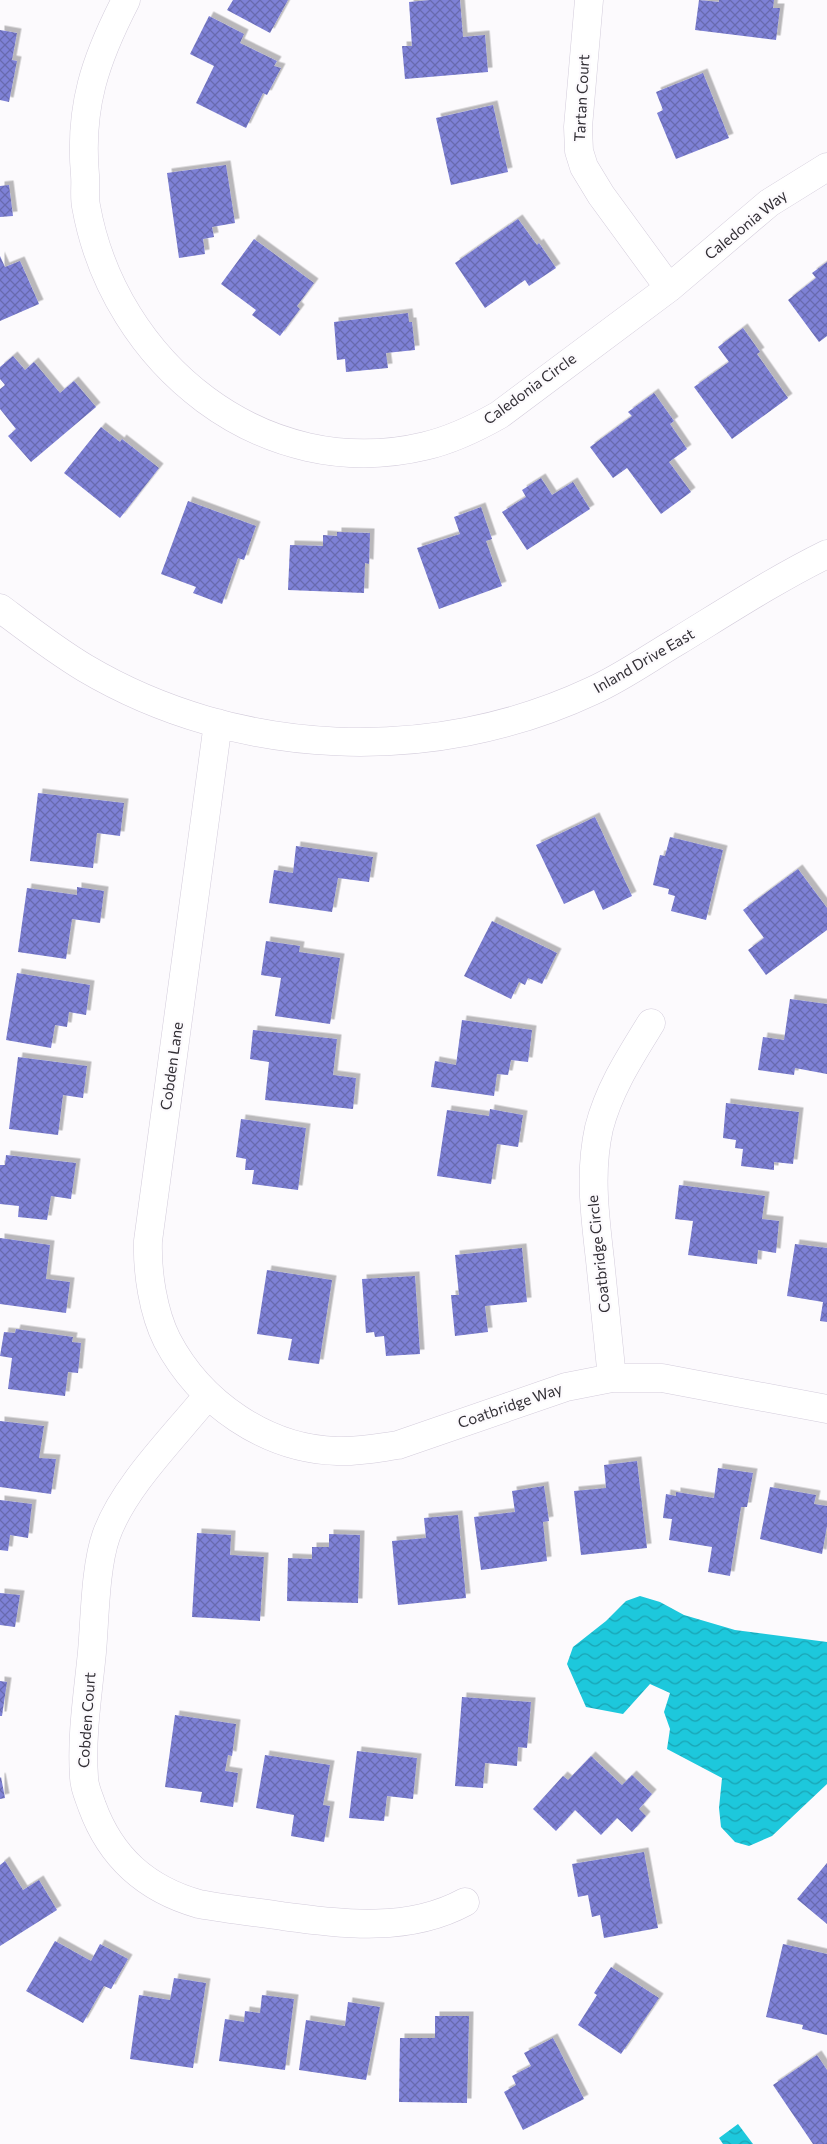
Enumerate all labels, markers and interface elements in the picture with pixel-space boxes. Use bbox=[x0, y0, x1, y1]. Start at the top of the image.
street label: Tartan Court bbox=[570, 54, 592, 142]
street label: Caledonia Way bbox=[701, 185, 790, 263]
street label: Caledonia Circle bbox=[480, 349, 579, 428]
street label: Inland Drive East bbox=[590, 624, 697, 696]
street label: Cobden Lane bbox=[156, 1020, 186, 1111]
street label: Coatbridge Circle bbox=[583, 1194, 613, 1314]
street label: Coatbridge Way bbox=[455, 1379, 565, 1431]
street label: Cobden Court bbox=[74, 1671, 98, 1768]

